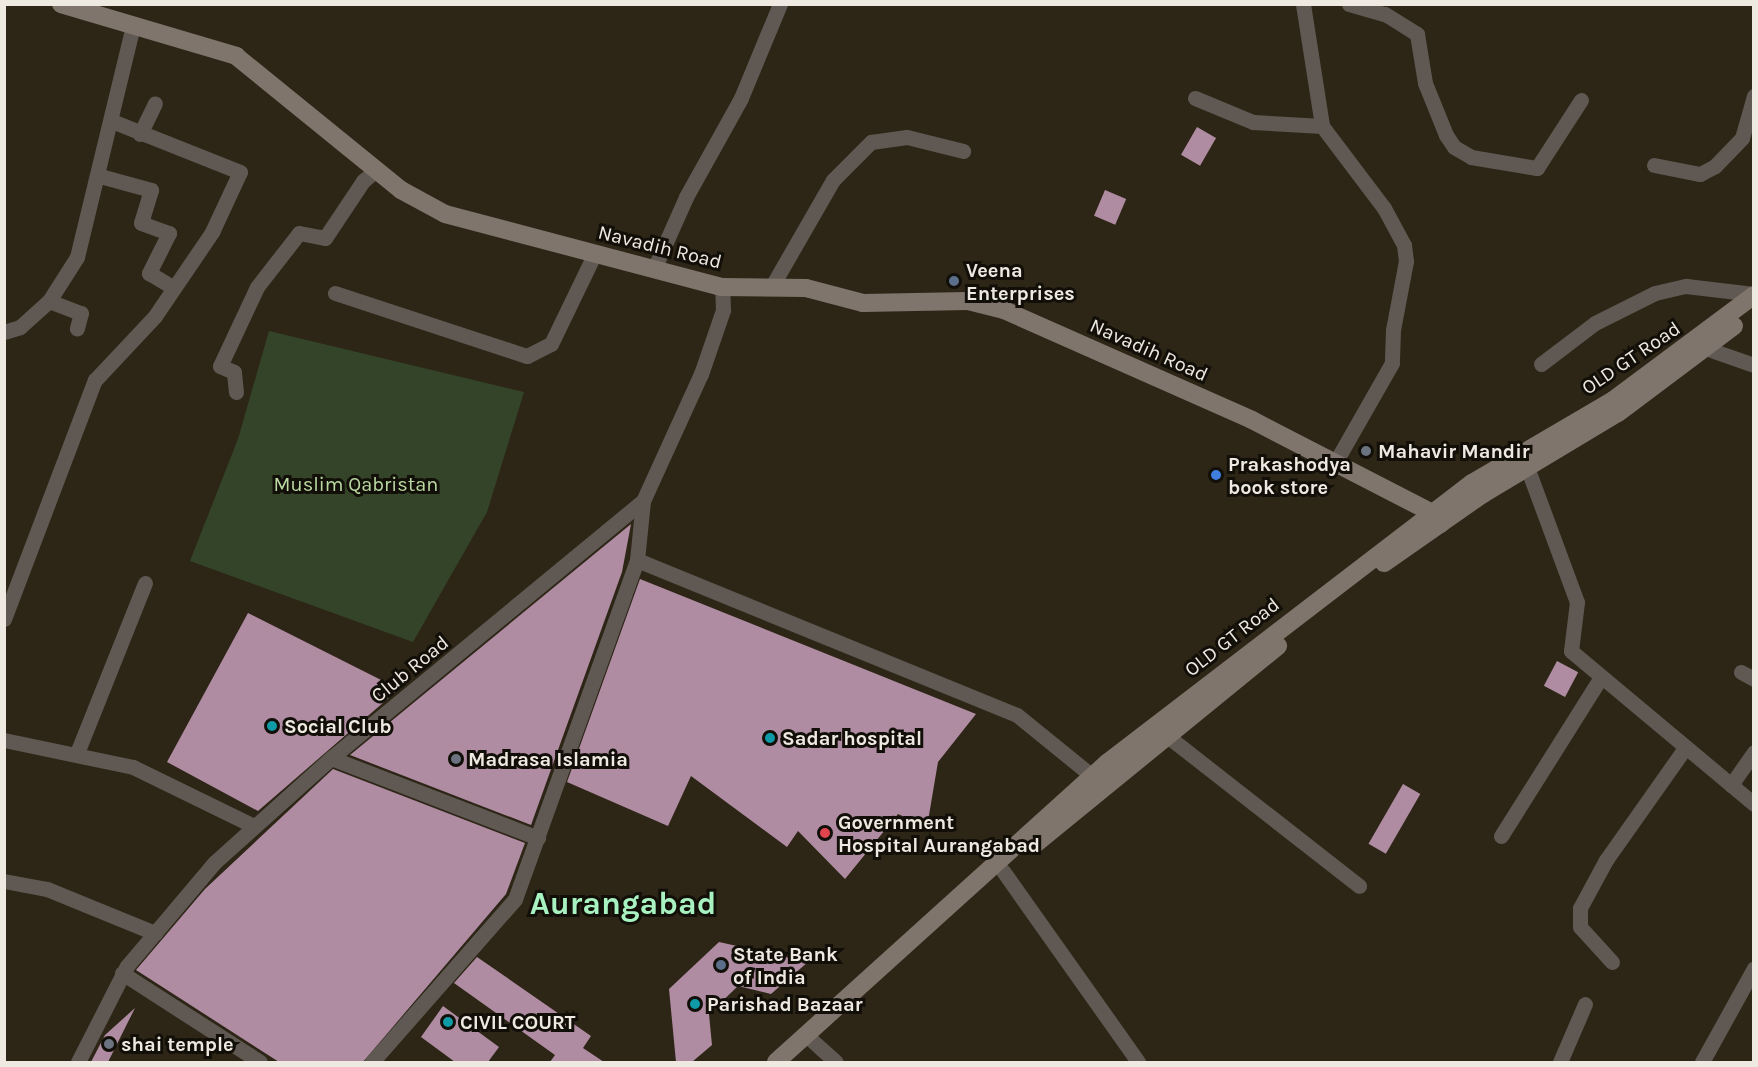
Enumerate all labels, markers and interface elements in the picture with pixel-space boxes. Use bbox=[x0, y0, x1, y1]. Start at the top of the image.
street label: Navadih Road bbox=[596, 220, 724, 274]
place label: Veena Enterprises bbox=[966, 258, 1075, 305]
marker: Veena Enterprises bbox=[947, 274, 961, 288]
street label: Navadih Road bbox=[1086, 313, 1212, 387]
street label: OLD GT Road bbox=[1577, 316, 1685, 400]
place label: Mahavir Mandir bbox=[1378, 439, 1530, 463]
marker: Mahavir Mandir bbox=[1359, 444, 1373, 458]
place label: Prakashodya book store bbox=[1228, 452, 1351, 499]
marker: Prakashodya book store bbox=[1209, 468, 1223, 482]
park label: Muslim Qabristan bbox=[274, 472, 438, 496]
street label: OLD GT Road bbox=[1180, 592, 1284, 682]
street label: Club Road bbox=[366, 631, 454, 707]
place label: Social Club bbox=[284, 714, 392, 738]
marker: Social Club bbox=[265, 719, 279, 733]
place label: Sadar hospital bbox=[782, 726, 922, 750]
marker: Sadar hospital bbox=[763, 731, 777, 745]
place label: Madrasa Islamia bbox=[468, 747, 628, 771]
marker: Madrasa Islamia bbox=[449, 752, 463, 766]
place label: Government Hospital Aurangabad bbox=[838, 810, 1040, 857]
marker: Government Hospital Aurangabad bbox=[816, 824, 834, 842]
district label: Aurangabad bbox=[530, 885, 716, 923]
place label: State Bank of India bbox=[733, 942, 838, 989]
marker: State Bank of India bbox=[714, 958, 728, 972]
place label: Parishad Bazaar bbox=[707, 992, 863, 1016]
marker: Parishad Bazaar bbox=[688, 997, 702, 1011]
place label: CIVIL COURT bbox=[460, 1010, 575, 1034]
marker: CIVIL COURT bbox=[441, 1015, 455, 1029]
place label: shai temple bbox=[121, 1032, 234, 1056]
marker: shai temple bbox=[102, 1037, 116, 1051]

